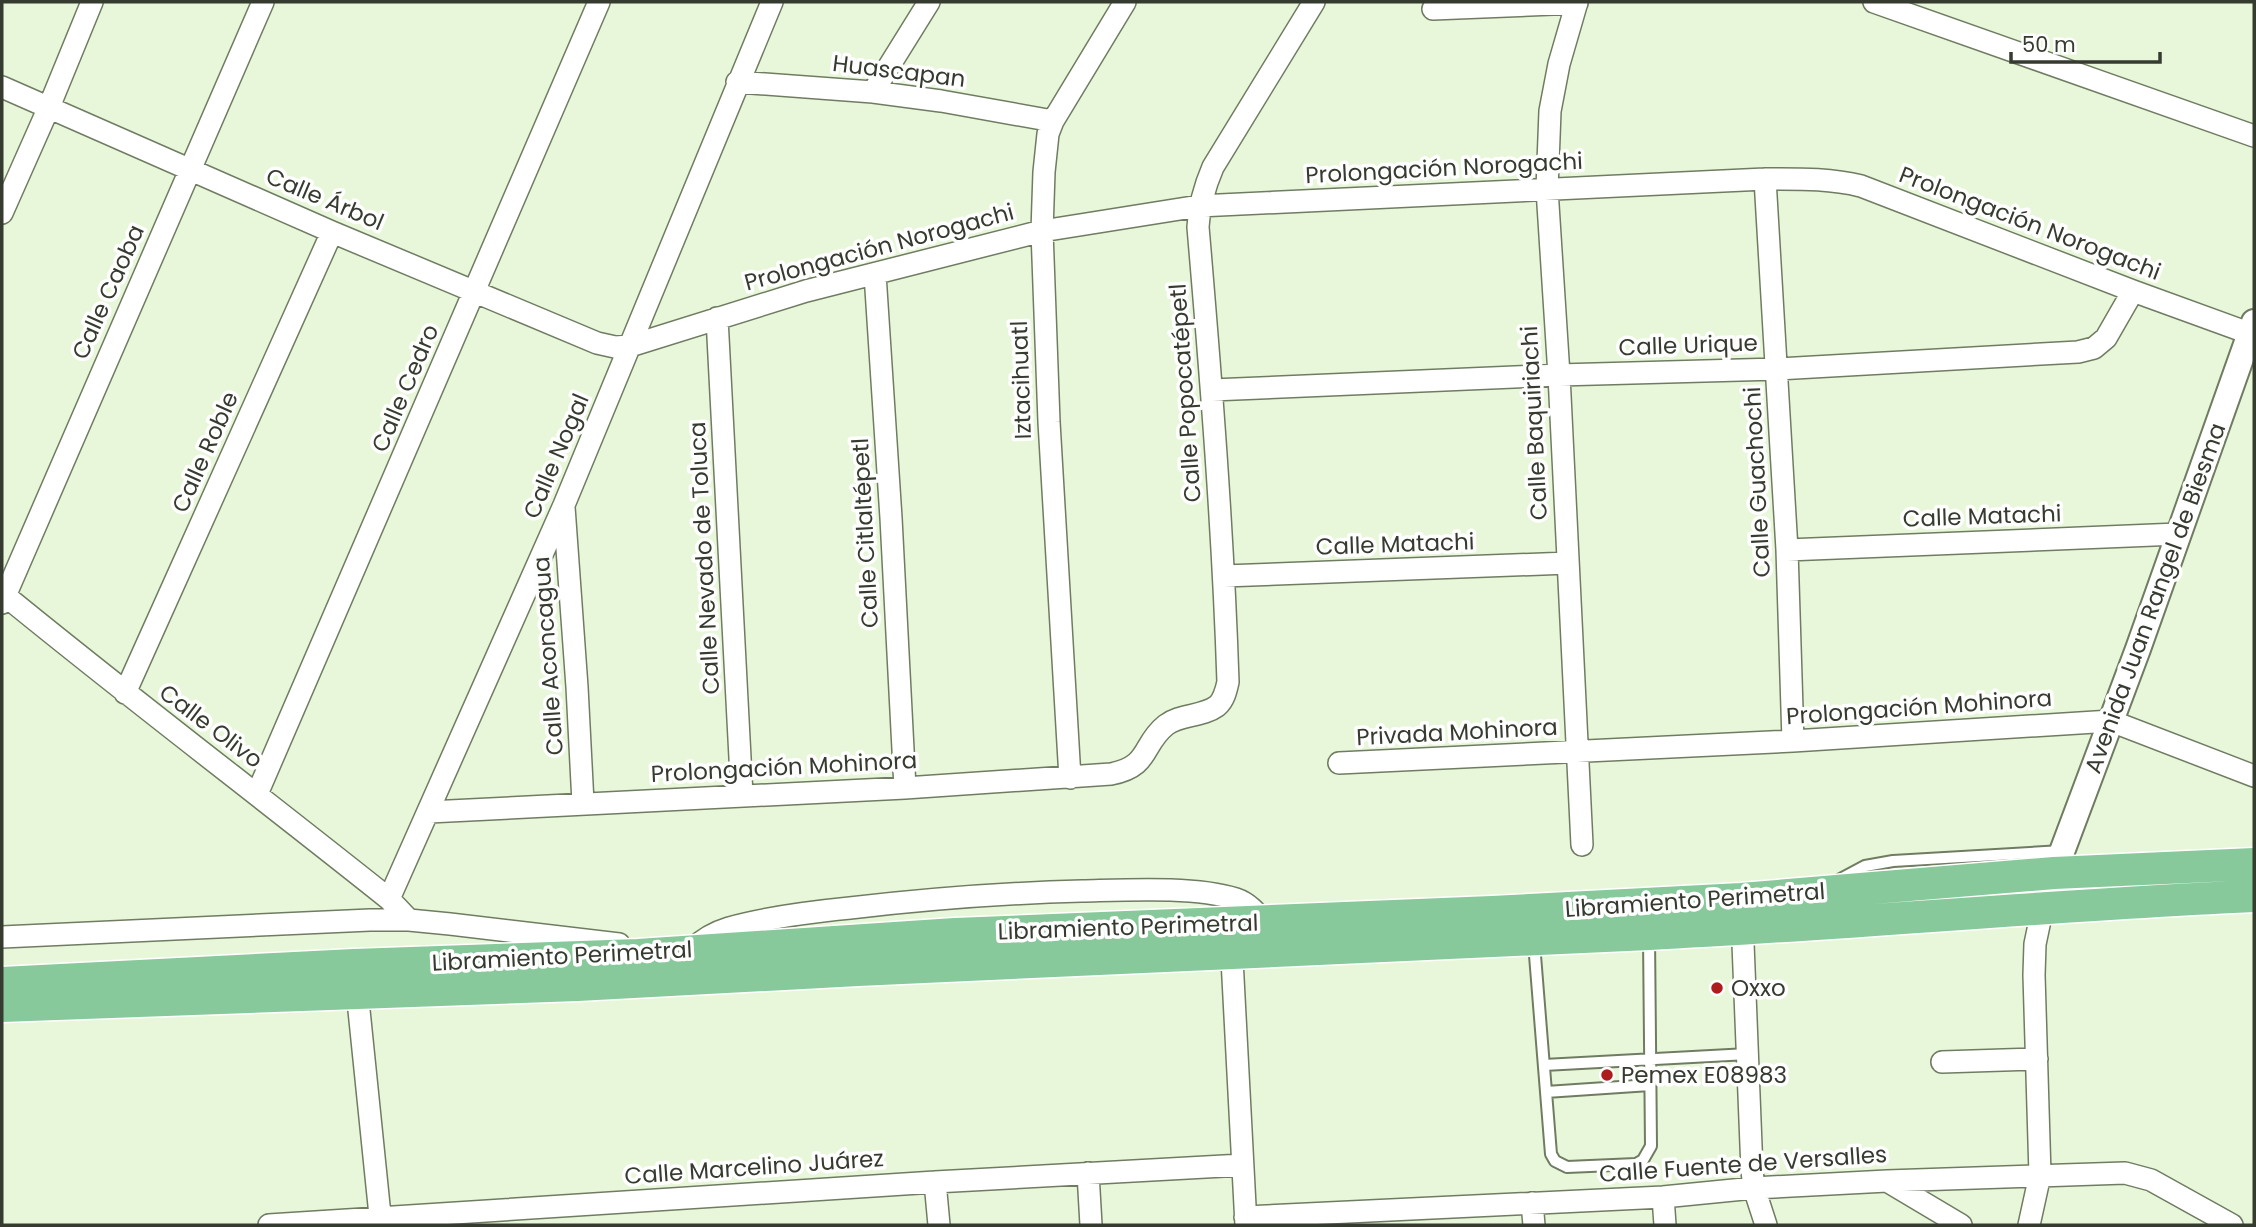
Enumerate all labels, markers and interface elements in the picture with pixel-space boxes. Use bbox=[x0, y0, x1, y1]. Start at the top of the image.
scale bar bbox=[2011, 21, 2160, 65]
text: 50 m bbox=[2022, 30, 2076, 59]
street label: Huascapan bbox=[831, 47, 967, 95]
street label: Prolongación Norogachi bbox=[1305, 145, 1583, 191]
street label: Prolongación Norogachi bbox=[1895, 158, 2165, 288]
street label: Calle Árbol bbox=[261, 160, 389, 238]
street label: Prolongación Norogachi bbox=[741, 196, 1017, 298]
street label: Calle Caoba bbox=[64, 220, 152, 364]
street label: Calle Popocatépetl bbox=[1161, 282, 1209, 504]
street label: Calle Cedro bbox=[364, 319, 446, 457]
street label: Iztacihuatl bbox=[1003, 320, 1039, 440]
street label: Calle Baquiriachi bbox=[1513, 325, 1555, 521]
street label: Calle Urique bbox=[1618, 327, 1758, 363]
street label: Calle Roble bbox=[164, 386, 246, 518]
street label: Calle Guachochi bbox=[1736, 386, 1778, 578]
street label: Calle Nogal bbox=[515, 389, 597, 523]
street label: Avenida Juan Rangel de Biesma bbox=[2077, 418, 2233, 778]
street label: Calle Nevado de Toluca bbox=[681, 421, 727, 695]
street label: Calle Citlaltépetl bbox=[844, 437, 886, 629]
street label: Calle Matachi bbox=[1902, 497, 2062, 535]
street label: Calle Matachi bbox=[1315, 525, 1475, 563]
street label: Calle Aconcagua bbox=[525, 556, 571, 756]
street label: Calle Olivo bbox=[153, 676, 269, 776]
street label: Prolongación Mohinora bbox=[1785, 682, 2053, 732]
street label: Privada Mohinora bbox=[1355, 711, 1559, 753]
street label: Prolongación Mohinora bbox=[650, 744, 918, 790]
street label: Libramiento Perimetral bbox=[1564, 875, 1826, 925]
street label: Libramiento Perimetral bbox=[997, 906, 1259, 948]
street label: Libramiento Perimetral bbox=[431, 933, 693, 979]
place label: Oxxo bbox=[1731, 972, 1786, 1004]
marker: Oxxo bbox=[1709, 980, 1725, 996]
place label: Pemex E08983 bbox=[1621, 1059, 1787, 1091]
marker: Pemex E08983 bbox=[1599, 1067, 1615, 1083]
street label: Calle Fuente de Versalles bbox=[1598, 1138, 1888, 1190]
street label: Calle Marcelino Juárez bbox=[623, 1142, 885, 1192]

